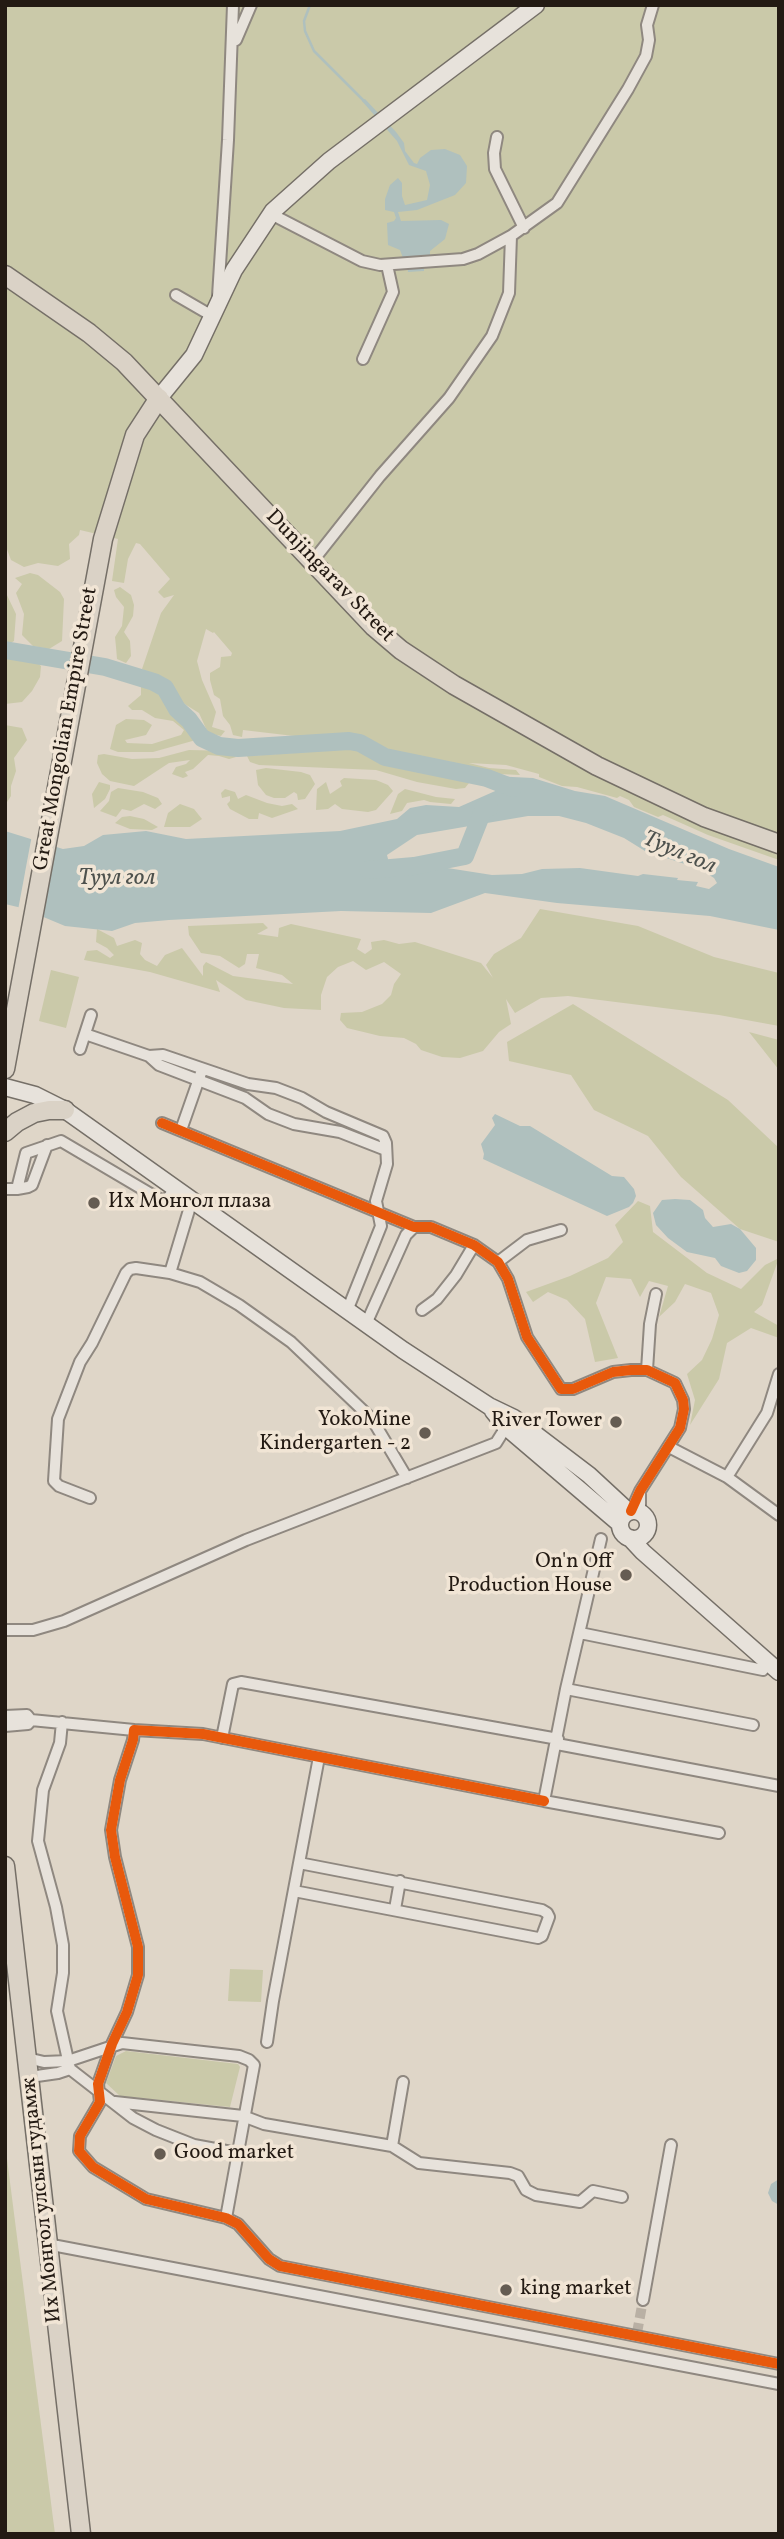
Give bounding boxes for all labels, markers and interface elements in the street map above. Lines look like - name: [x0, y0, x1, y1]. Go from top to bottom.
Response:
- street label: Dunjingarav Street: [259, 505, 399, 649]
- street label: Great Mongolian Empire Street: [30, 585, 104, 873]
- water label: Туул гол: [638, 826, 720, 882]
- water label: Туул гол: [79, 866, 155, 894]
- place label: Их Монгол плаза: [108, 1190, 272, 1216]
- marker: Их Монгол плаза: [86, 1195, 102, 1211]
- place label: YokoMine Kindergarten - 2: [259, 1408, 411, 1458]
- place label: River Tower: [491, 1409, 602, 1435]
- marker: River Tower: [608, 1414, 624, 1430]
- marker: YokoMine Kindergarten - 2: [417, 1425, 433, 1441]
- place label: On'n Off Production House: [447, 1550, 612, 1600]
- marker: On'n Off Production House: [618, 1567, 634, 1583]
- street label: Их Монгол улсын гудамж: [18, 2076, 68, 2324]
- place label: Good market: [174, 2141, 294, 2167]
- marker: Good market: [152, 2146, 168, 2162]
- place label: king market: [520, 2277, 632, 2303]
- marker: king market: [498, 2282, 514, 2298]

